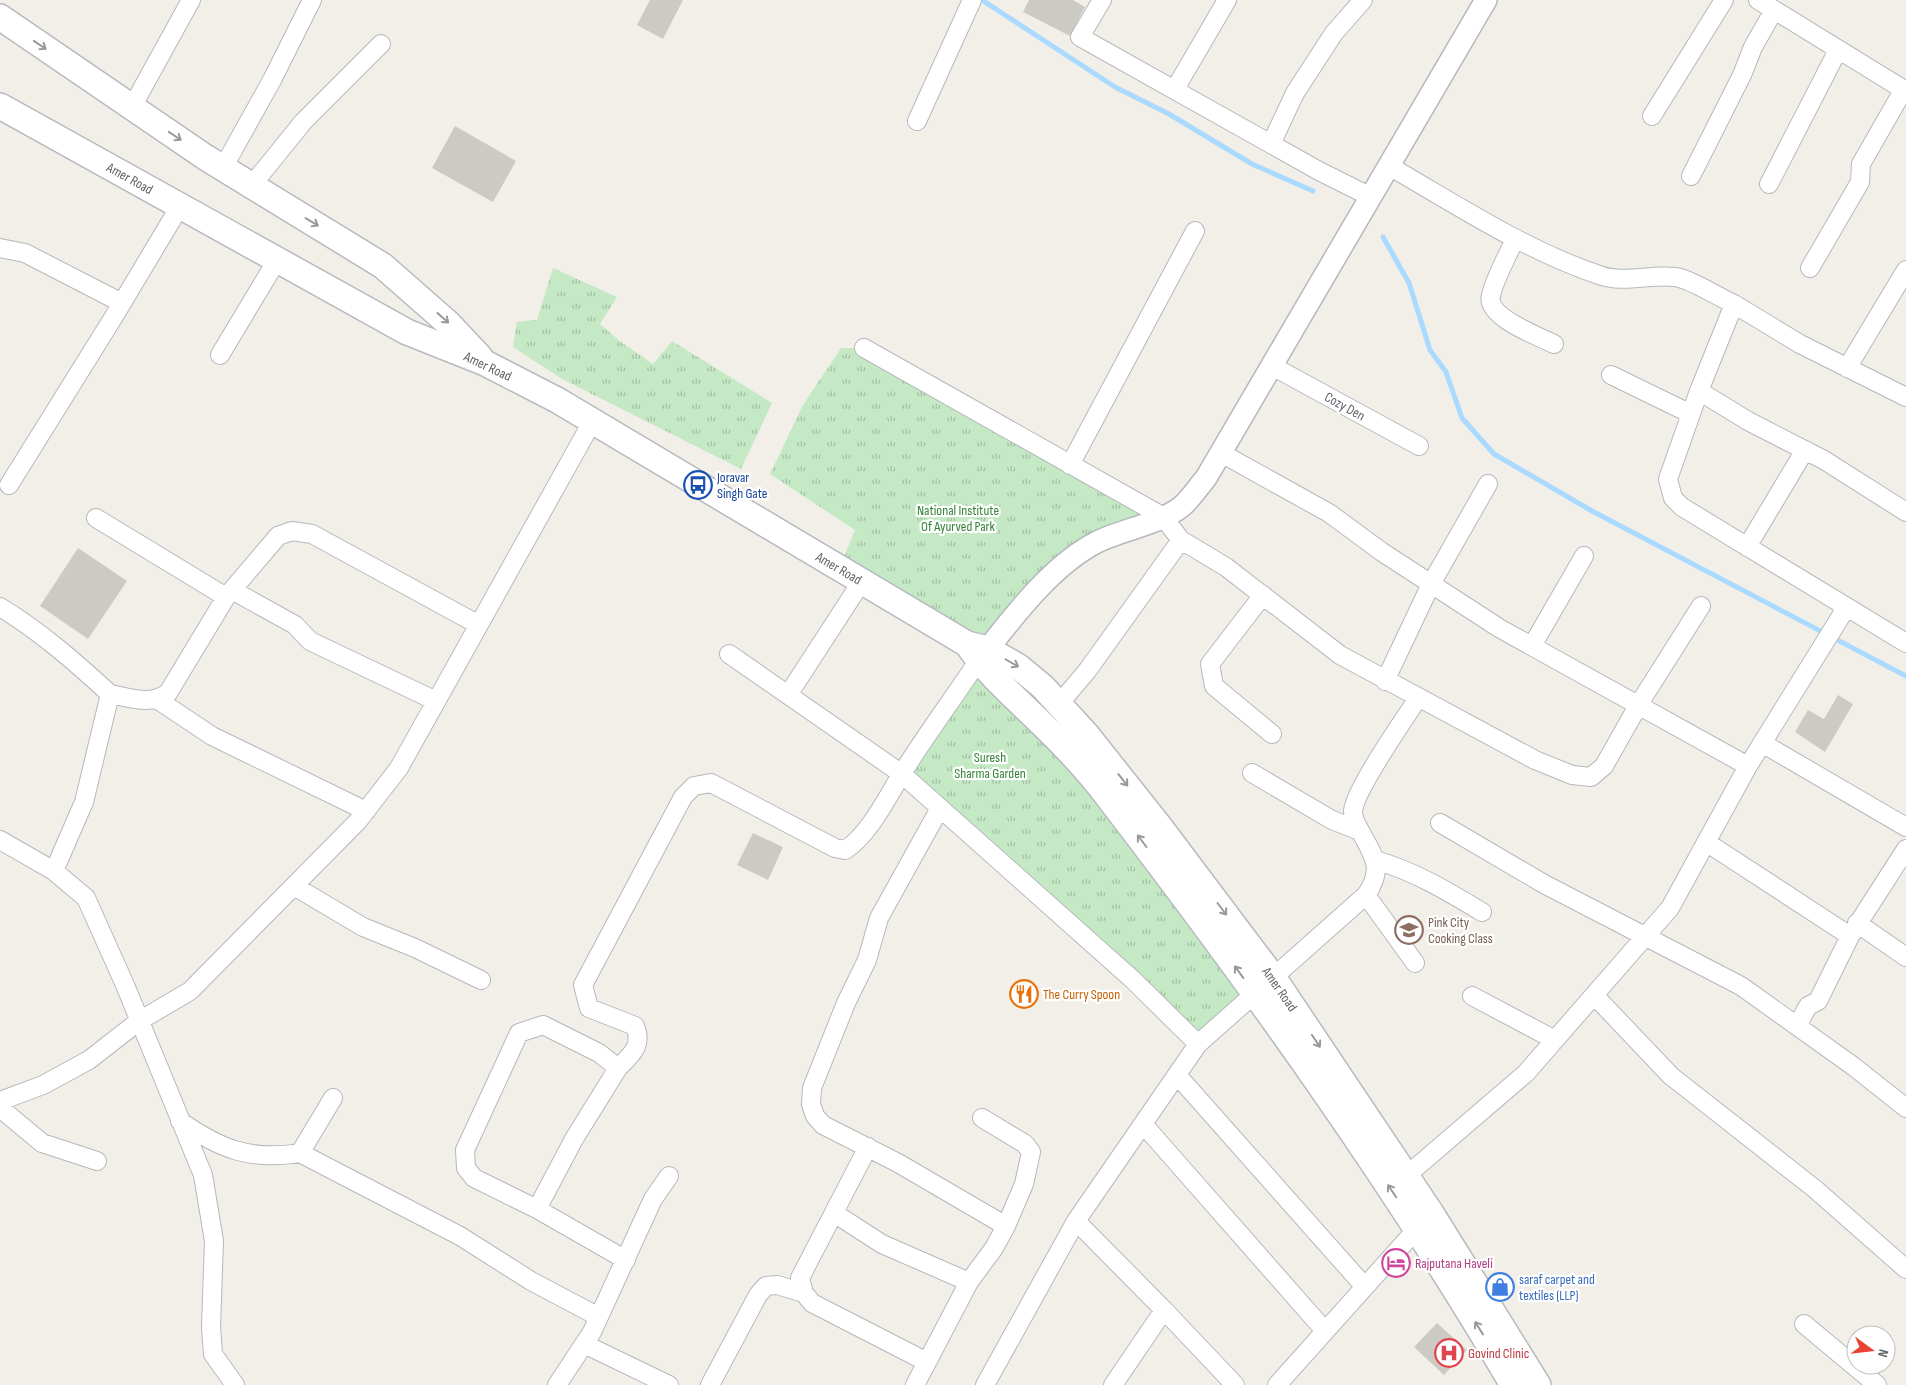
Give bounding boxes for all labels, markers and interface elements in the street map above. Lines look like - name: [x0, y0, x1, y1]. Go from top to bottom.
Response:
- one-way arrow: [33, 40, 47, 50]
- one-way arrow: [167, 131, 181, 141]
- street label: Amer Road: [103, 158, 156, 198]
- one-way arrow: [305, 218, 319, 228]
- one-way arrow: [436, 312, 449, 324]
- street label: Amer Road: [460, 348, 514, 385]
- street label: Cozy Den: [1322, 388, 1368, 424]
- place label: Joravar Singh Gate: [716, 469, 767, 502]
- bus stop icon: Joravar Singh Gate: [683, 470, 713, 500]
- park label: National Institute Of Ayurved Park: [917, 502, 999, 535]
- street label: Amer Road: [812, 548, 865, 588]
- one-way arrow: [1004, 658, 1018, 668]
- park label: Suresh Sharma Garden: [954, 749, 1026, 782]
- one-way arrow: [1117, 773, 1128, 786]
- one-way arrow: [1137, 834, 1147, 848]
- one-way arrow: [1216, 902, 1227, 915]
- place label: Pink City Cooking Class: [1428, 914, 1493, 947]
- school or university icon: Pink City Cooking Class: [1394, 915, 1424, 945]
- street label: Amer Road: [1258, 963, 1301, 1015]
- one-way arrow: [1233, 966, 1244, 979]
- restaurant icon: The Curry Spoon: [1009, 979, 1039, 1009]
- place label: The Curry Spoon: [1043, 986, 1120, 1003]
- one-way arrow: [1311, 1034, 1321, 1048]
- one-way arrow: [1387, 1184, 1398, 1198]
- hotel icon: Rajputana Haveli: [1381, 1248, 1411, 1278]
- place label: Rajputana Haveli: [1415, 1255, 1493, 1272]
- place label: saraf carpet and textiles (LLP): [1519, 1271, 1595, 1304]
- shop icon: saraf carpet and textiles (LLP): [1485, 1272, 1515, 1302]
- one-way arrow: [1474, 1322, 1484, 1336]
- north arrow: [1846, 1325, 1896, 1375]
- hospital icon: Govind Clinic: [1434, 1338, 1464, 1368]
- place label: Govind Clinic: [1468, 1345, 1529, 1362]
- text: N: [1874, 1347, 1892, 1359]

